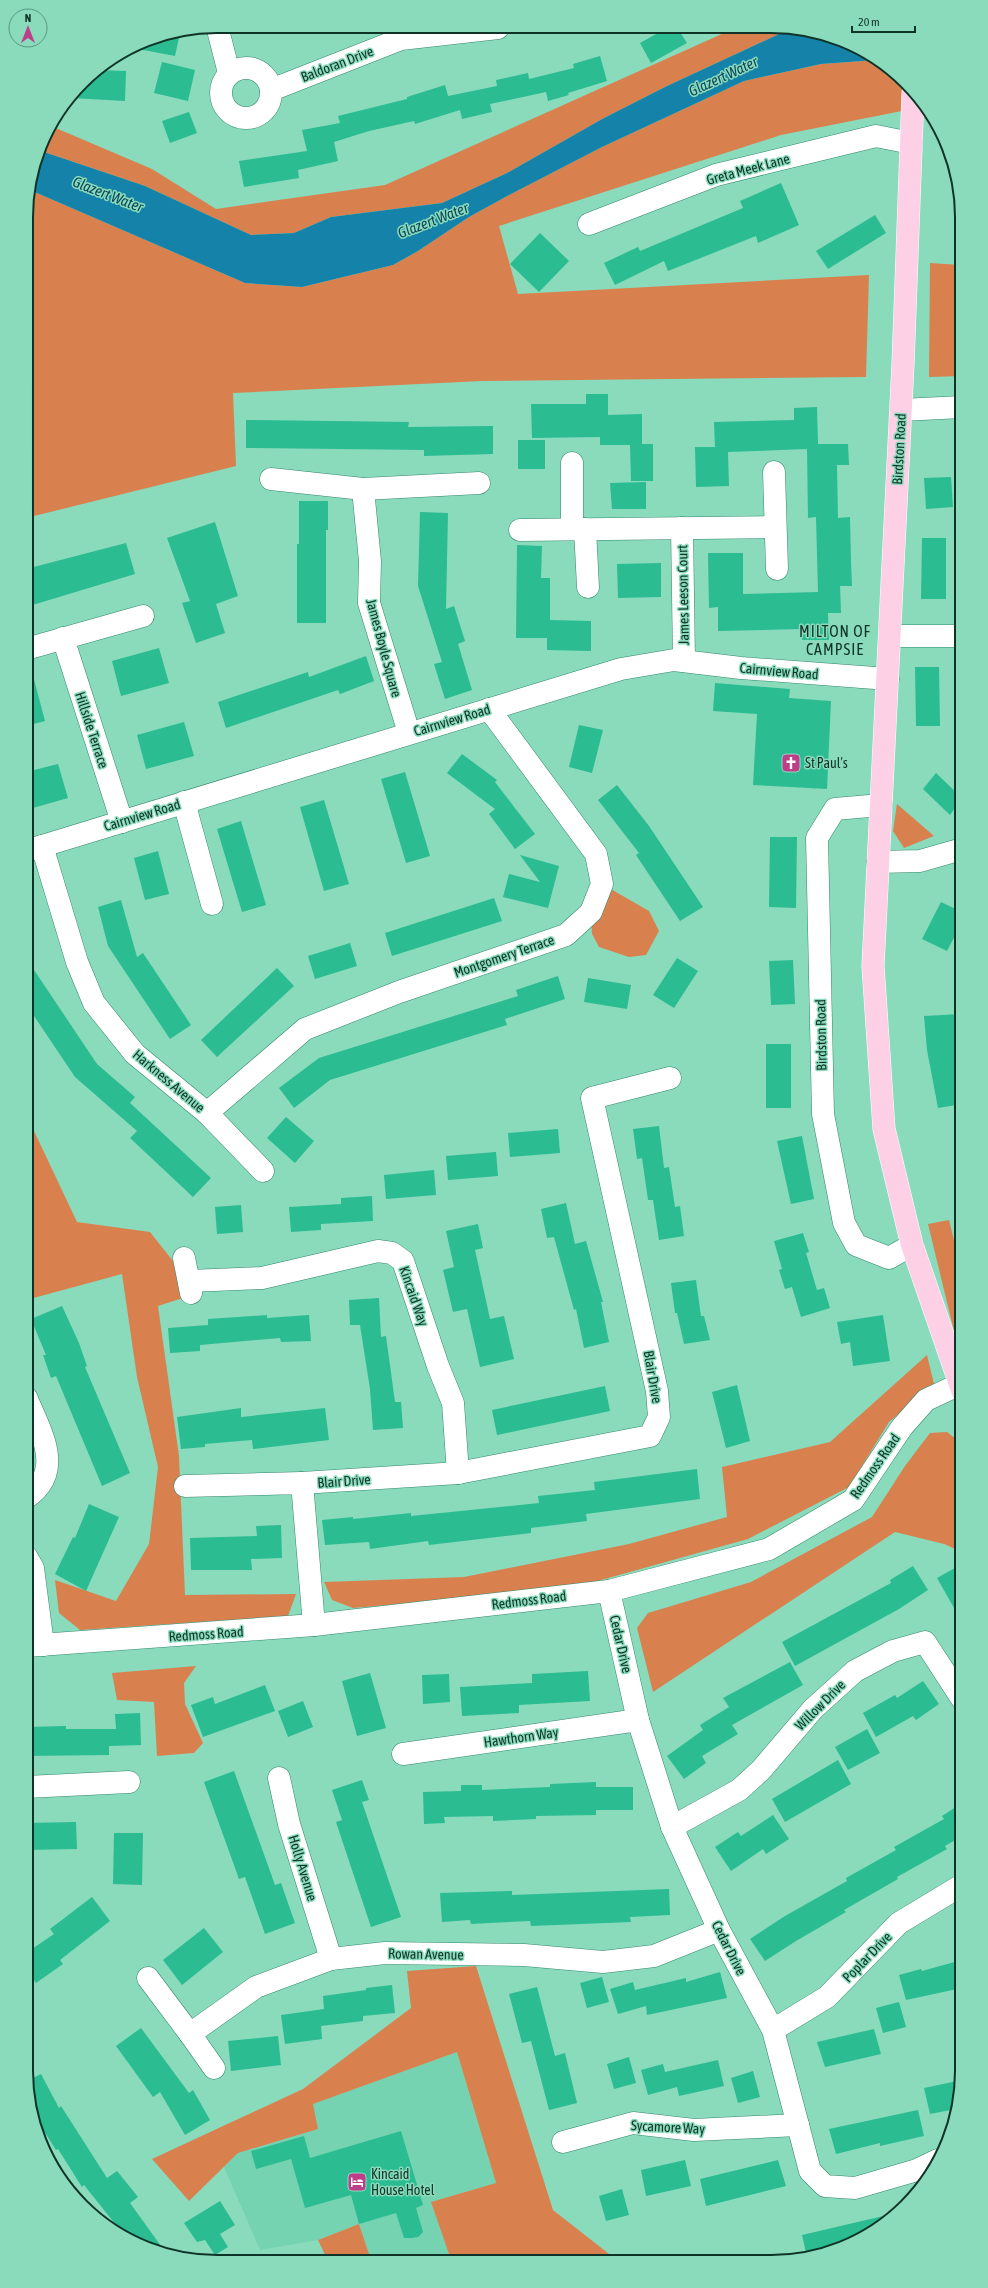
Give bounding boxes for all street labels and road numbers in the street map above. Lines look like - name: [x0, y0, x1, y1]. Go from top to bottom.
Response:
- street label: Baldoran Drive: [299, 43, 375, 85]
- street label: Greta Meek Lane: [705, 150, 791, 188]
- street label: Birdston Road: [889, 413, 909, 485]
- street label: James Leeson Court: [674, 545, 692, 645]
- street label: James Boyle Square: [363, 597, 405, 699]
- street label: Cairnview Road: [739, 660, 819, 682]
- street label: Hillside Terrace: [72, 690, 112, 770]
- street label: Cairnview Road: [412, 701, 492, 739]
- street label: Cairnview Road: [102, 796, 182, 834]
- street label: Montgomery Terrace: [452, 931, 556, 981]
- street label: Birdston Road: [812, 999, 830, 1071]
- street label: Harkness Avenue: [130, 1046, 208, 1116]
- street label: Kincaid Way: [396, 1264, 432, 1328]
- street label: Blair Drive: [640, 1349, 666, 1405]
- street label: Redmoss Road: [847, 1431, 903, 1501]
- street label: Blair Drive: [317, 1471, 371, 1491]
- street label: Redmoss Road: [491, 1587, 567, 1613]
- street label: Cedar Drive: [607, 1613, 635, 1675]
- street label: Redmoss Road: [168, 1623, 244, 1645]
- street label: Willow Drive: [792, 1677, 848, 1733]
- street label: Hawthorn Way: [483, 1724, 560, 1750]
- street label: Holly Avenue: [285, 1833, 321, 1903]
- street label: Cedar Drive: [708, 1918, 750, 1978]
- street label: Poplar Drive: [839, 1929, 895, 1985]
- street label: Rowan Avenue: [388, 1945, 464, 1963]
- street label: Sycamore Way: [631, 2117, 706, 2137]

